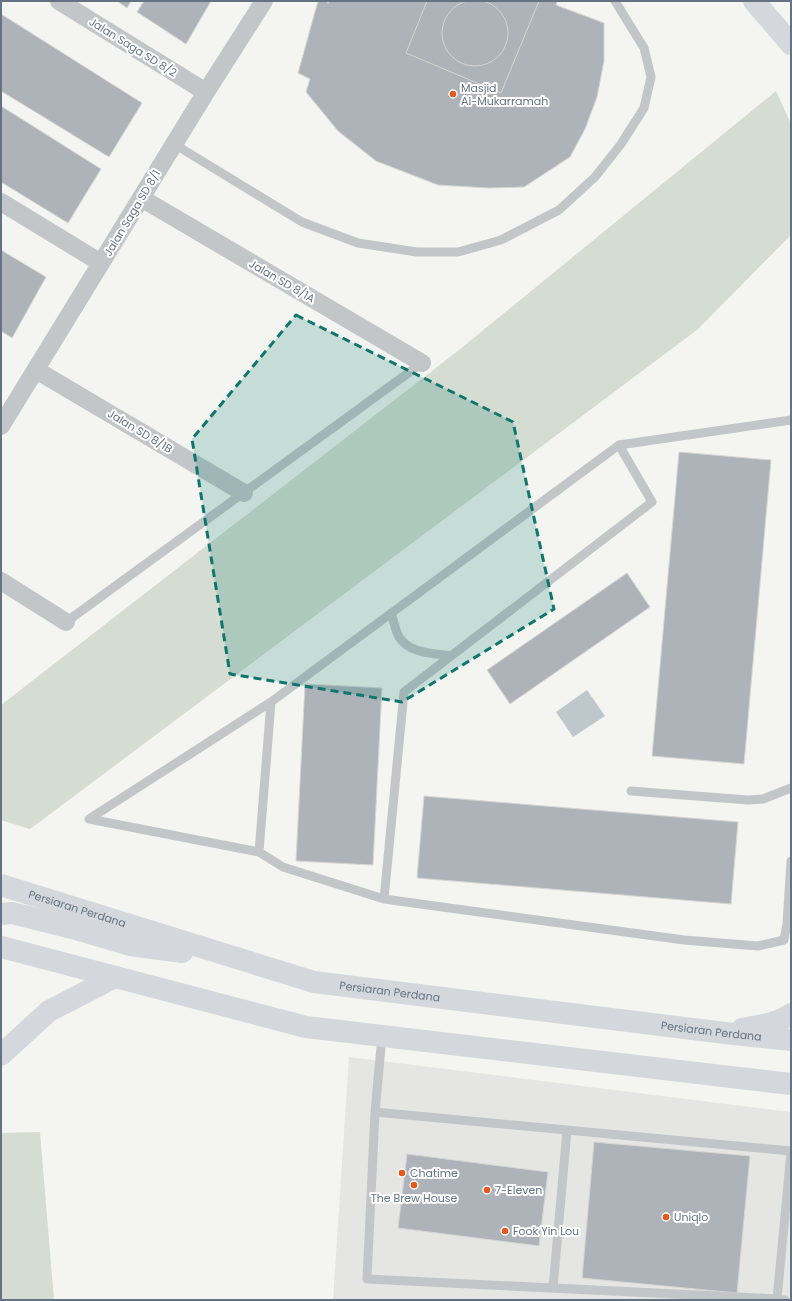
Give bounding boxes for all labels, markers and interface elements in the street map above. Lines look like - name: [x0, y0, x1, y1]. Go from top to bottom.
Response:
- street label: Jalan Saga SD 8/2: [86, 14, 180, 80]
- place label: Masjid Al-Mukarramah: [461, 80, 548, 109]
- marker: Masjid Al-Mukarramah: [448, 89, 458, 99]
- street label: Jalan Saga SD 8/1: [100, 167, 164, 259]
- street label: Jalan SD 8/1A: [246, 256, 318, 307]
- street label: Jalan SD 8/1B: [105, 405, 176, 457]
- street label: Persiaran Perdana: [27, 886, 128, 931]
- street label: Persiaran Perdana: [338, 977, 441, 1006]
- street label: Persiaran Perdana: [660, 1017, 763, 1045]
- place label: Chatime: [410, 1165, 458, 1181]
- marker: Chatime: [397, 1168, 407, 1178]
- marker: The Brew House: [409, 1180, 419, 1190]
- place label: 7-Eleven: [495, 1182, 542, 1198]
- marker: 7-Eleven: [482, 1185, 492, 1195]
- place label: The Brew House: [371, 1190, 457, 1206]
- place label: Uniqlo: [674, 1209, 708, 1225]
- marker: Uniqlo: [661, 1212, 671, 1222]
- place label: Fook Yin Lou: [513, 1223, 579, 1239]
- marker: Fook Yin Lou: [500, 1226, 510, 1236]

